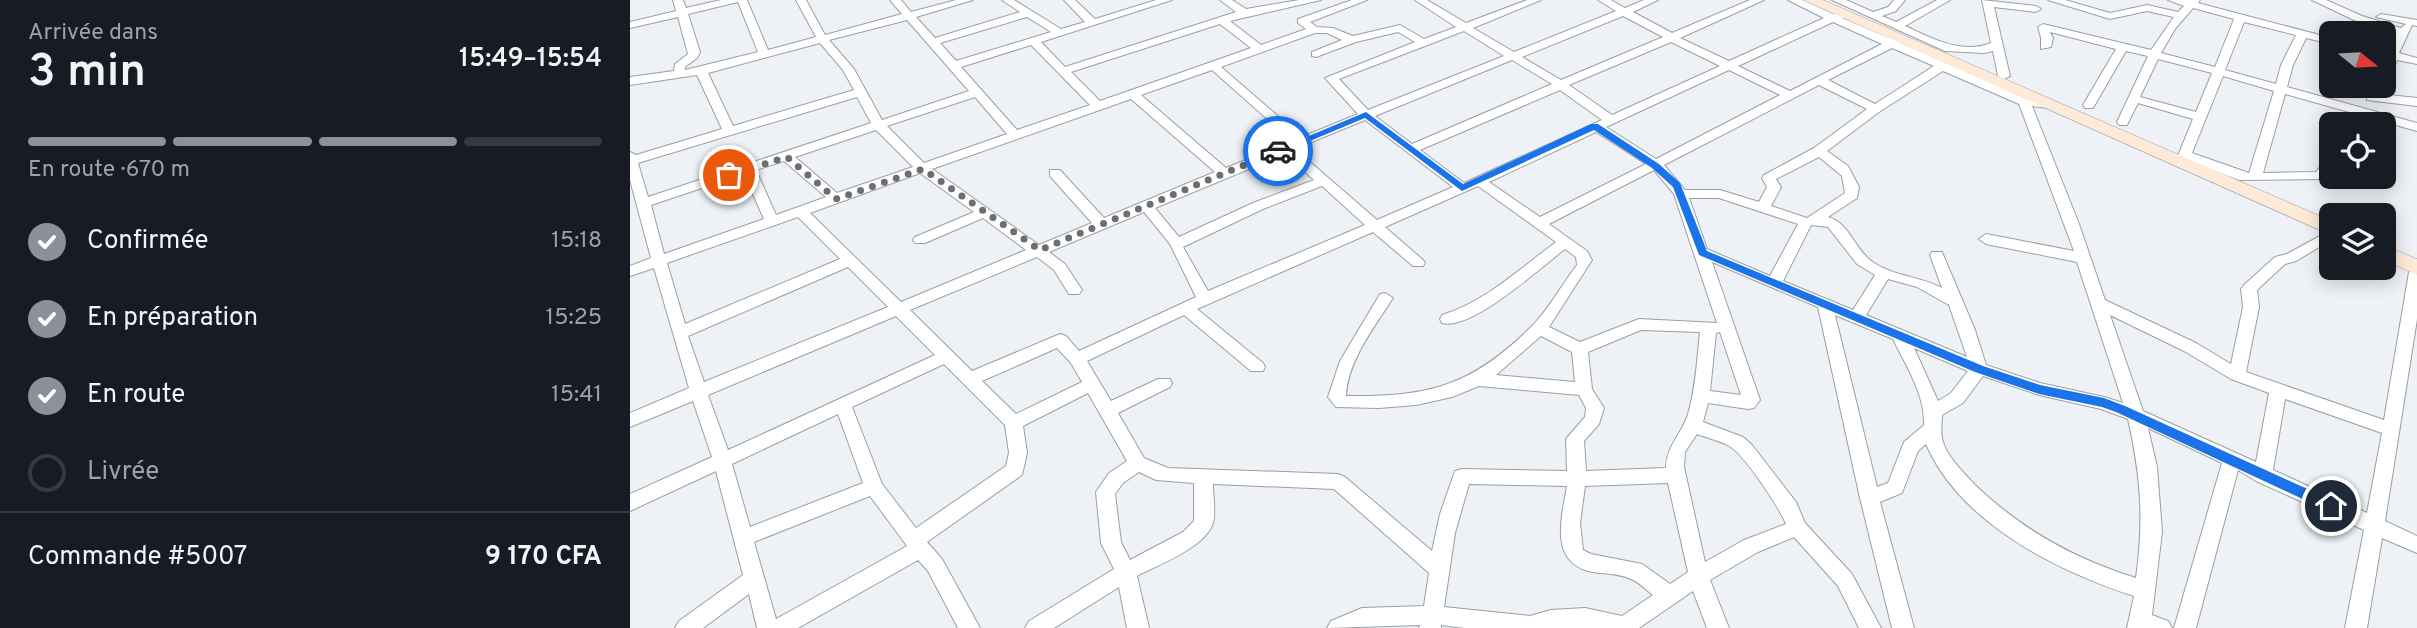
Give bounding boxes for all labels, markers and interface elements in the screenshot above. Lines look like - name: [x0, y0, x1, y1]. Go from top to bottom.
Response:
- text: Arrivée dans: [28, 19, 158, 48]
- north arrow: [2319, 21, 2396, 98]
- map controls: [2319, 21, 2396, 280]
- text: 15:49–15:54: [459, 43, 602, 76]
- text: 3 min: [28, 44, 146, 103]
- button: locate: [2319, 112, 2396, 189]
- courier: [1243, 116, 1313, 186]
- icon: car: [1259, 132, 1297, 170]
- pin: [699, 145, 759, 205]
- text: En route · 670 m: [28, 156, 190, 185]
- icon: bag: [710, 156, 748, 194]
- button: layers: [2319, 203, 2396, 280]
- icon: check: [28, 223, 66, 261]
- text: Confirmée: [87, 225, 209, 258]
- text: 15:18: [551, 227, 602, 256]
- icon: check: [28, 300, 66, 338]
- text: En préparation: [87, 302, 258, 335]
- text: 15:25: [546, 304, 602, 333]
- icon: check: [28, 377, 66, 415]
- text: En route: [87, 379, 185, 412]
- text: 15:41: [551, 381, 602, 410]
- text: Livrée: [87, 456, 159, 489]
- pin: [2301, 476, 2361, 536]
- icon: home: [2312, 487, 2350, 525]
- text: Commande #5007: [28, 541, 247, 574]
- text: 9 170 CFA: [485, 541, 602, 574]

